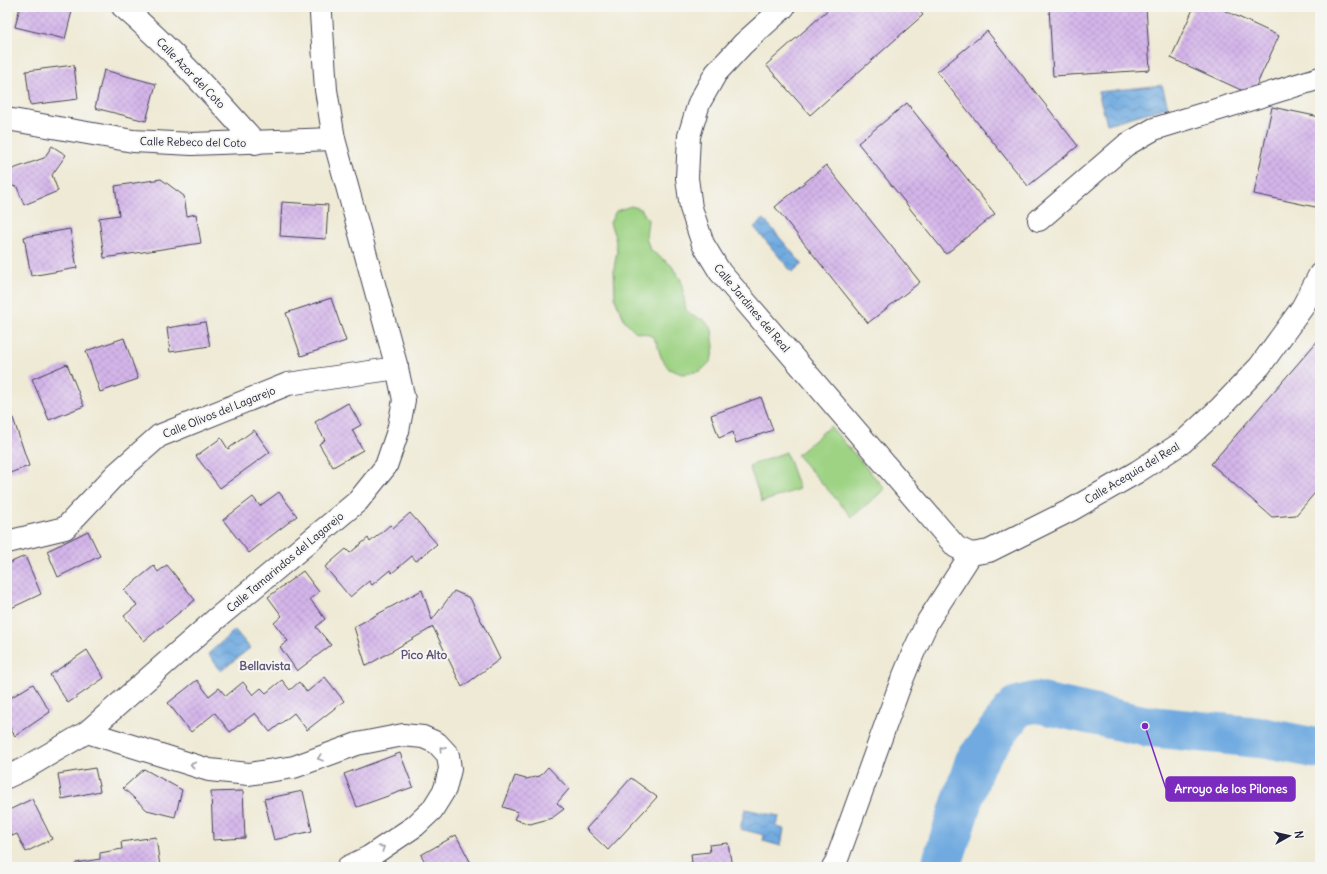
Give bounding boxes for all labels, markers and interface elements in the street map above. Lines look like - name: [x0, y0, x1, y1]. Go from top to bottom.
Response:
- street label: Calle Azor del Coto: [154, 35, 228, 111]
- street label: Calle Rebeco del Coto: [140, 134, 246, 150]
- street label: Calle Jardines del Real: [711, 261, 793, 355]
- street label: Calle Olivos del Lagarejo: [161, 383, 277, 441]
- street label: Calle Acequia del Real: [1082, 439, 1182, 507]
- street label: Calle Tamarindos del Lagarejo: [224, 509, 346, 615]
- district label: Pico Alto: [401, 647, 448, 662]
- district label: Bellavista: [239, 658, 291, 673]
- one-way arrow: [440, 747, 447, 754]
- one-way arrow: [316, 753, 323, 761]
- one-way arrow: [189, 761, 196, 770]
- callout: Arroyo de los Pilones: [1166, 777, 1295, 801]
- text: Arroyo de los Pilones: [1175, 781, 1288, 797]
- north arrow: [1269, 816, 1309, 856]
- text: N: [1291, 830, 1306, 839]
- one-way arrow: [378, 846, 385, 853]

